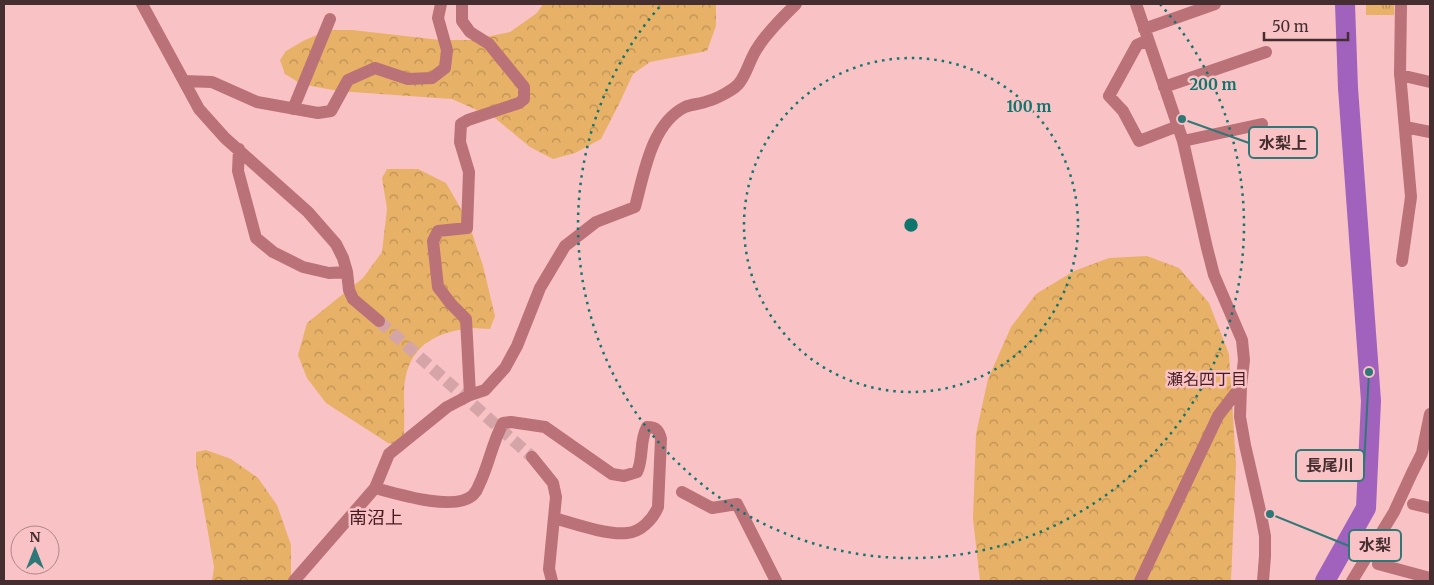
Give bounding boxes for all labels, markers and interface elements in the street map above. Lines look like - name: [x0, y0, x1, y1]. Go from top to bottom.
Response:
- scale bar: [1264, 10, 1348, 42]
- text: 50 m: [1272, 17, 1309, 36]
- text: 200 m: [1189, 75, 1237, 94]
- text: 100 m: [1007, 97, 1051, 116]
- callout: 水梨上: [1249, 127, 1317, 158]
- text: 水梨上: [1259, 133, 1307, 153]
- centre of rings: [902, 216, 920, 234]
- district label: 瀬名四丁目: [1167, 369, 1247, 389]
- callout: 長尾川: [1296, 450, 1364, 481]
- text: 長尾川: [1306, 455, 1354, 475]
- district label: 南沼上: [349, 506, 403, 529]
- north arrow: [10, 525, 60, 575]
- text: N: [29, 528, 41, 546]
- callout: 水梨: [1349, 530, 1401, 561]
- text: 水梨: [1359, 535, 1391, 555]

